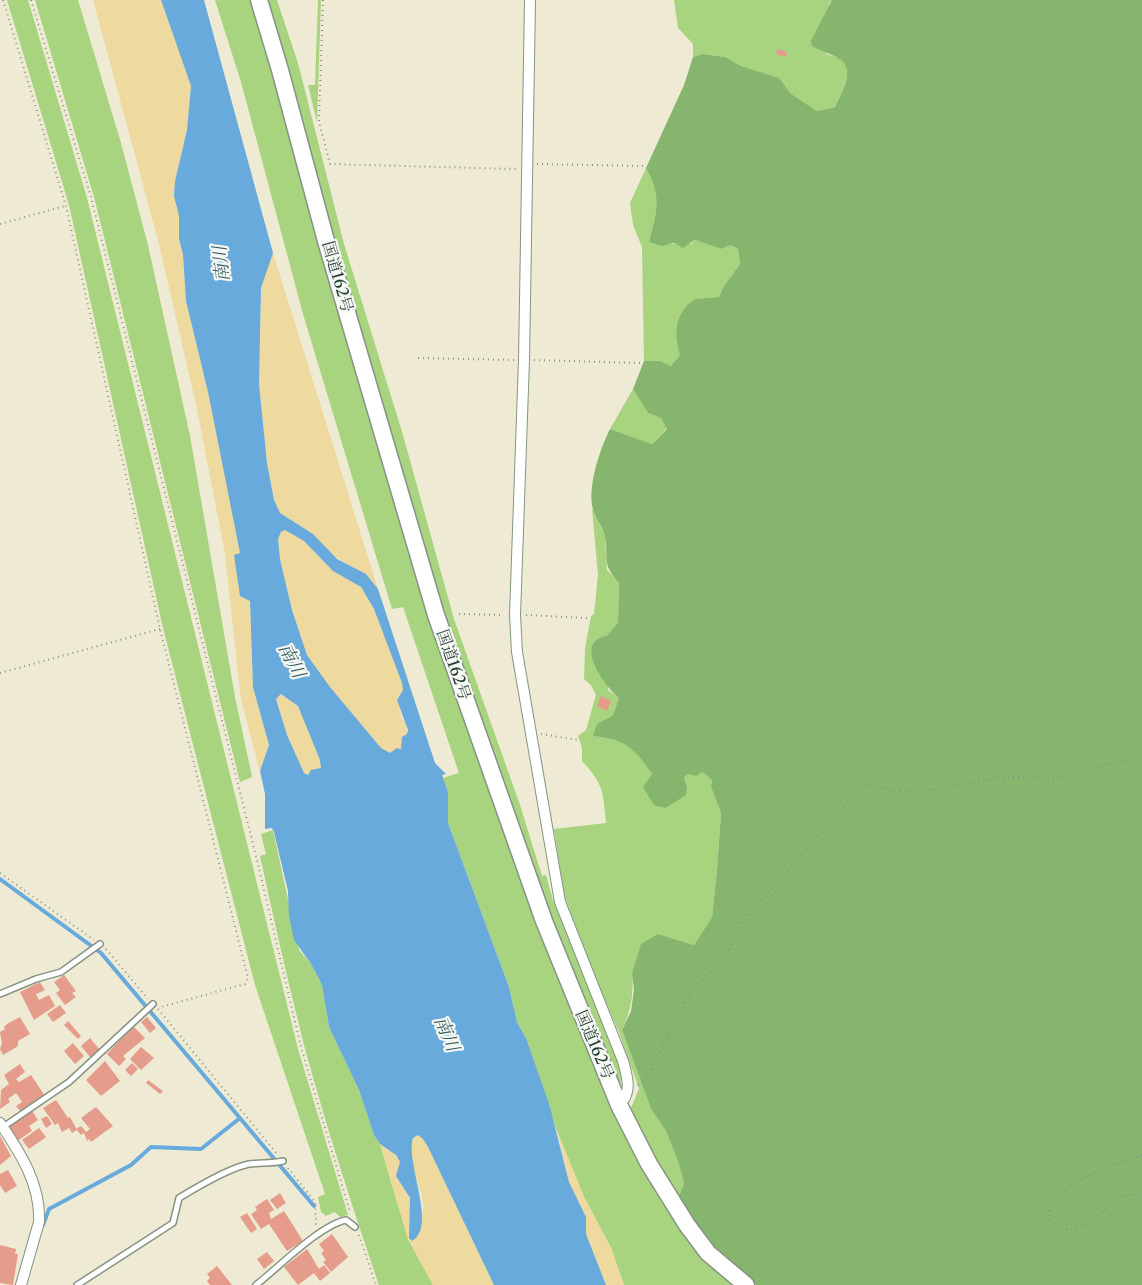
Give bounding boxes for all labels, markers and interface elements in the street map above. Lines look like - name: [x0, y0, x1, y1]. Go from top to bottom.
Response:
- street label: 国道162号: [318, 239, 356, 315]
- water label: 南川: [209, 245, 235, 283]
- street label: 国道162号: [432, 627, 474, 703]
- water label: 南川: [273, 640, 309, 682]
- street label: 国道162号: [571, 1008, 617, 1082]
- water label: 南川: [429, 1013, 463, 1055]

